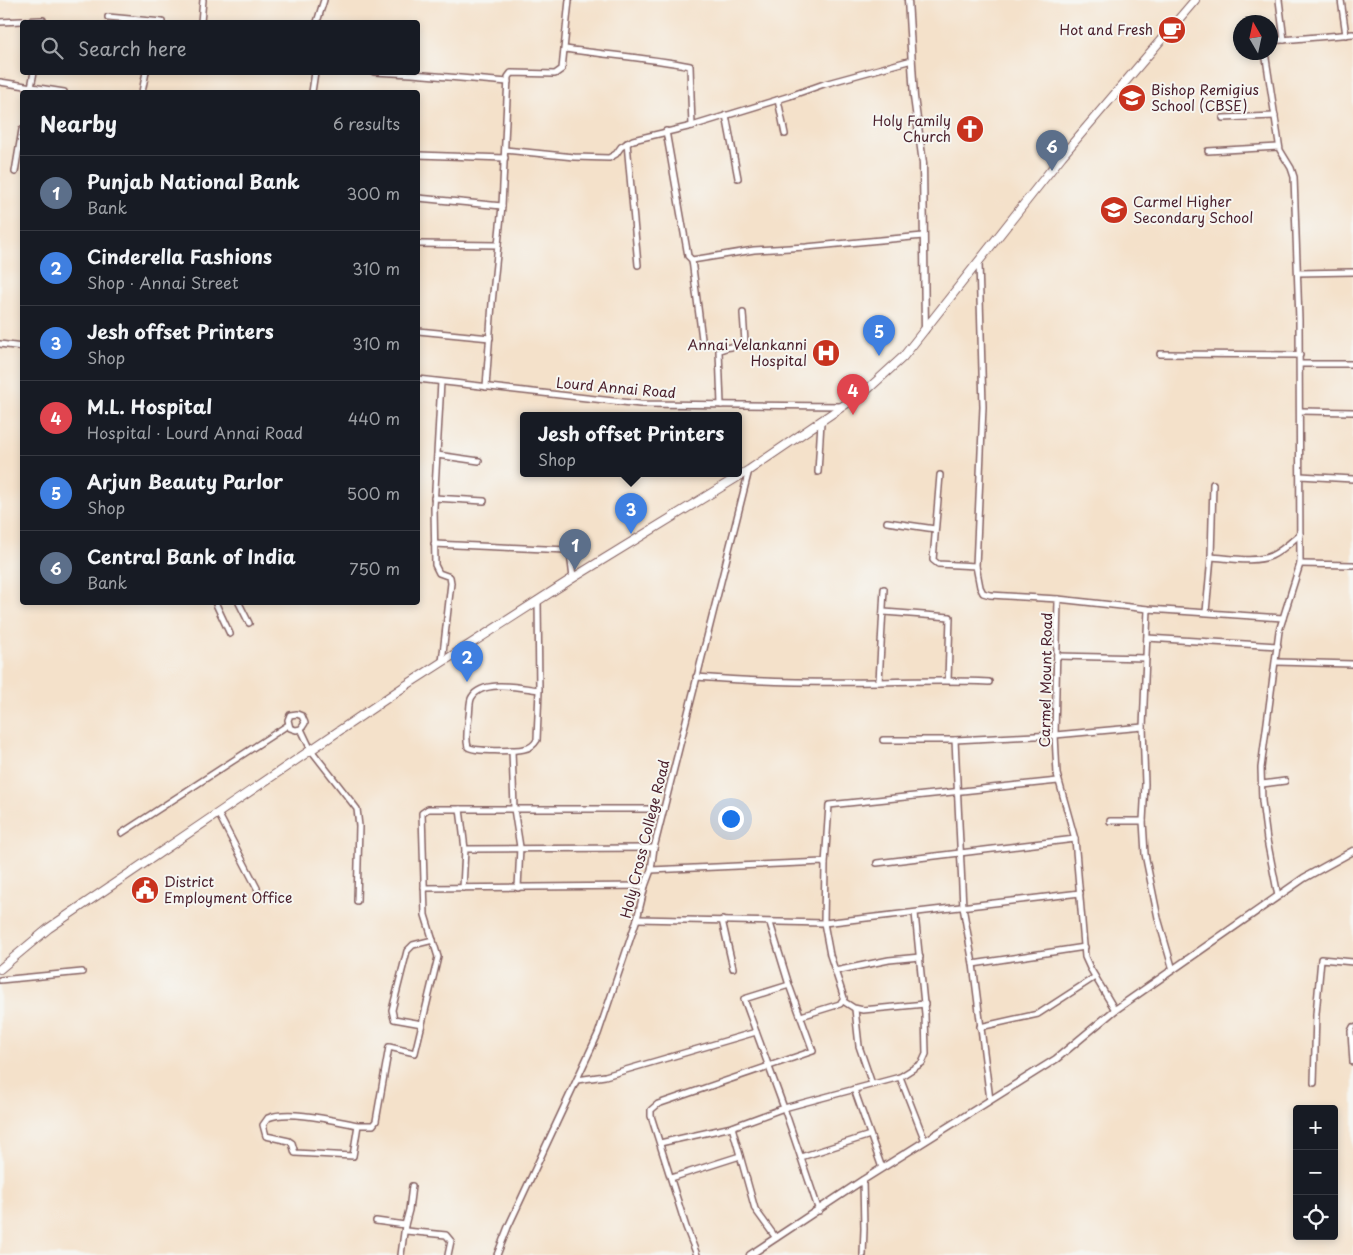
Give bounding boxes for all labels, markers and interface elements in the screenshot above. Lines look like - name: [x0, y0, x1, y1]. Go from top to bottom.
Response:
- cafe icon: Hot and Fresh: [1157, 15, 1187, 45]
- north arrow: [1233, 15, 1278, 60]
- place label: Hot and Fresh: [1059, 19, 1153, 40]
- search box: [20, 20, 420, 75]
- icon: search: [38, 34, 66, 62]
- text: Search here: [78, 34, 187, 62]
- place label: Bishop Remigius School (CBSE): [1151, 79, 1259, 116]
- school or university icon: Bishop Remigius School (CBSE): [1117, 83, 1147, 113]
- text: Nearby: [40, 107, 117, 139]
- place label: Holy Family Church: [872, 110, 951, 147]
- text: 6 results: [333, 111, 400, 135]
- church icon: Holy Family Church: [955, 114, 985, 144]
- pin: 6: [1036, 130, 1068, 171]
- text: Punjab National Bank: [87, 167, 300, 195]
- text: 1: [52, 181, 60, 205]
- text: 300 m: [346, 181, 400, 205]
- place label: Carmel Higher Secondary School: [1133, 191, 1253, 228]
- text: Bank: [87, 195, 127, 219]
- school or university icon: Carmel Higher Secondary School: [1099, 195, 1129, 225]
- text: Cinderella Fashions: [87, 242, 272, 270]
- text: 2: [50, 256, 62, 280]
- text: 310 m: [352, 256, 400, 280]
- text: Shop · Annai Street: [87, 270, 239, 294]
- pin: 5: [863, 315, 895, 356]
- text: Jesh offset Printers: [87, 317, 274, 345]
- text: 3: [51, 331, 61, 355]
- text: 310 m: [352, 331, 400, 355]
- place label: Annai Velankanni Hospital: [688, 334, 807, 371]
- hospital icon: Annai Velankanni Hospital: [811, 338, 841, 368]
- text: Shop: [87, 345, 125, 369]
- street label: Lourd Annai Road: [555, 372, 677, 403]
- pin: 4: [837, 374, 869, 415]
- text: M.L. Hospital: [87, 392, 212, 420]
- text: 4: [51, 406, 61, 430]
- text: 440 m: [348, 406, 400, 430]
- popup: [520, 412, 742, 477]
- text: Jesh offset Printers: [538, 419, 724, 447]
- text: Hospital · Lourd Annai Road: [87, 420, 303, 444]
- text: Shop: [538, 447, 576, 471]
- text: Arjun Beauty Parlor: [87, 467, 283, 495]
- text: 5: [51, 481, 61, 505]
- text: 500 m: [347, 481, 400, 505]
- pin: 3: [615, 493, 647, 534]
- text: Shop: [87, 495, 125, 519]
- pin: 1: [559, 529, 591, 570]
- text: Central Bank of India: [87, 542, 296, 570]
- text: 6: [50, 556, 62, 580]
- text: 750 m: [349, 556, 400, 580]
- text: Bank: [87, 570, 127, 594]
- street label: Carmel Mount Road: [1034, 612, 1057, 748]
- pin: 2: [451, 641, 483, 682]
- street label: Holy Cross College Road: [615, 757, 674, 920]
- your location: [718, 806, 744, 832]
- place label: District Employment Office: [164, 871, 292, 908]
- public building icon: District Employment Office: [130, 875, 160, 905]
- map controls: [1293, 1105, 1338, 1240]
- button: +: [1293, 1105, 1338, 1150]
- button: −: [1293, 1150, 1338, 1195]
- button: locate: [1293, 1195, 1338, 1240]

